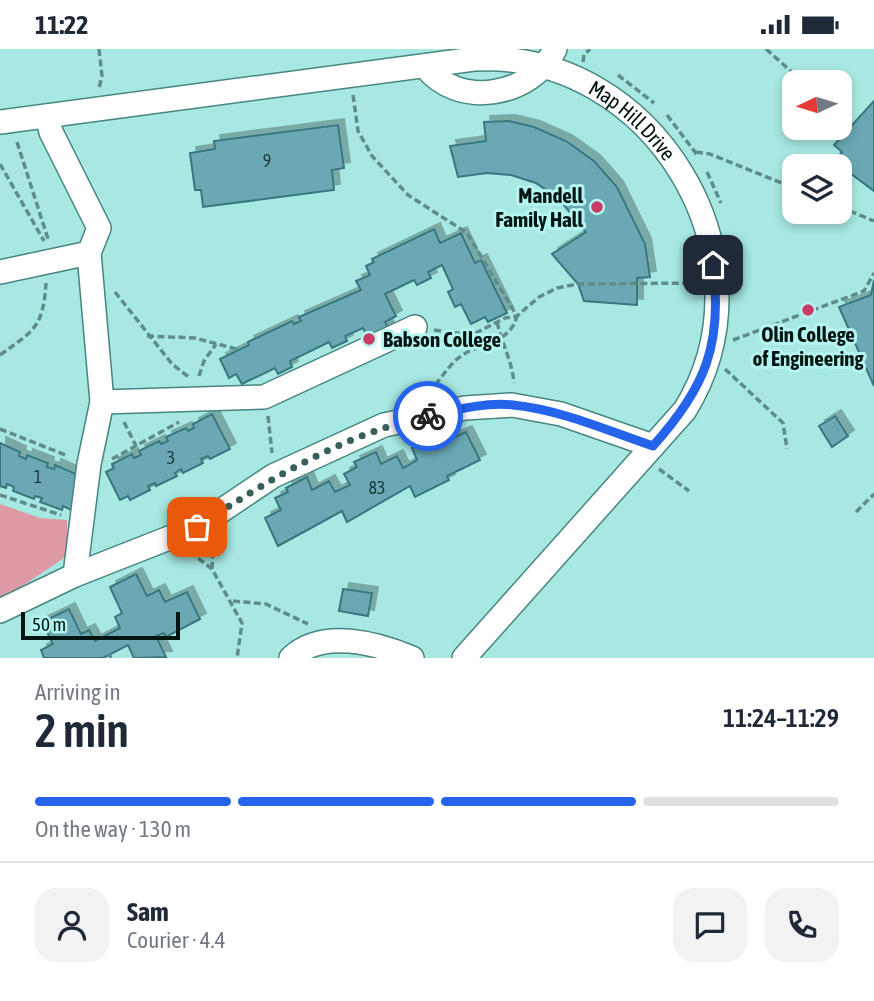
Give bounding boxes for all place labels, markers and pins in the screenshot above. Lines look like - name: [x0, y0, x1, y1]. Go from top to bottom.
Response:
- place label: Mandell Family Hall: [495, 183, 583, 231]
- marker: Mandell Family Hall: [589, 199, 605, 215]
- pin: [683, 235, 743, 295]
- marker: Olin College of Engineering: [800, 302, 816, 318]
- place label: Olin College of Engineering: [753, 322, 864, 370]
- place label: Babson College: [383, 327, 501, 351]
- marker: Babson College: [361, 331, 377, 347]
- pin: [167, 497, 227, 557]

